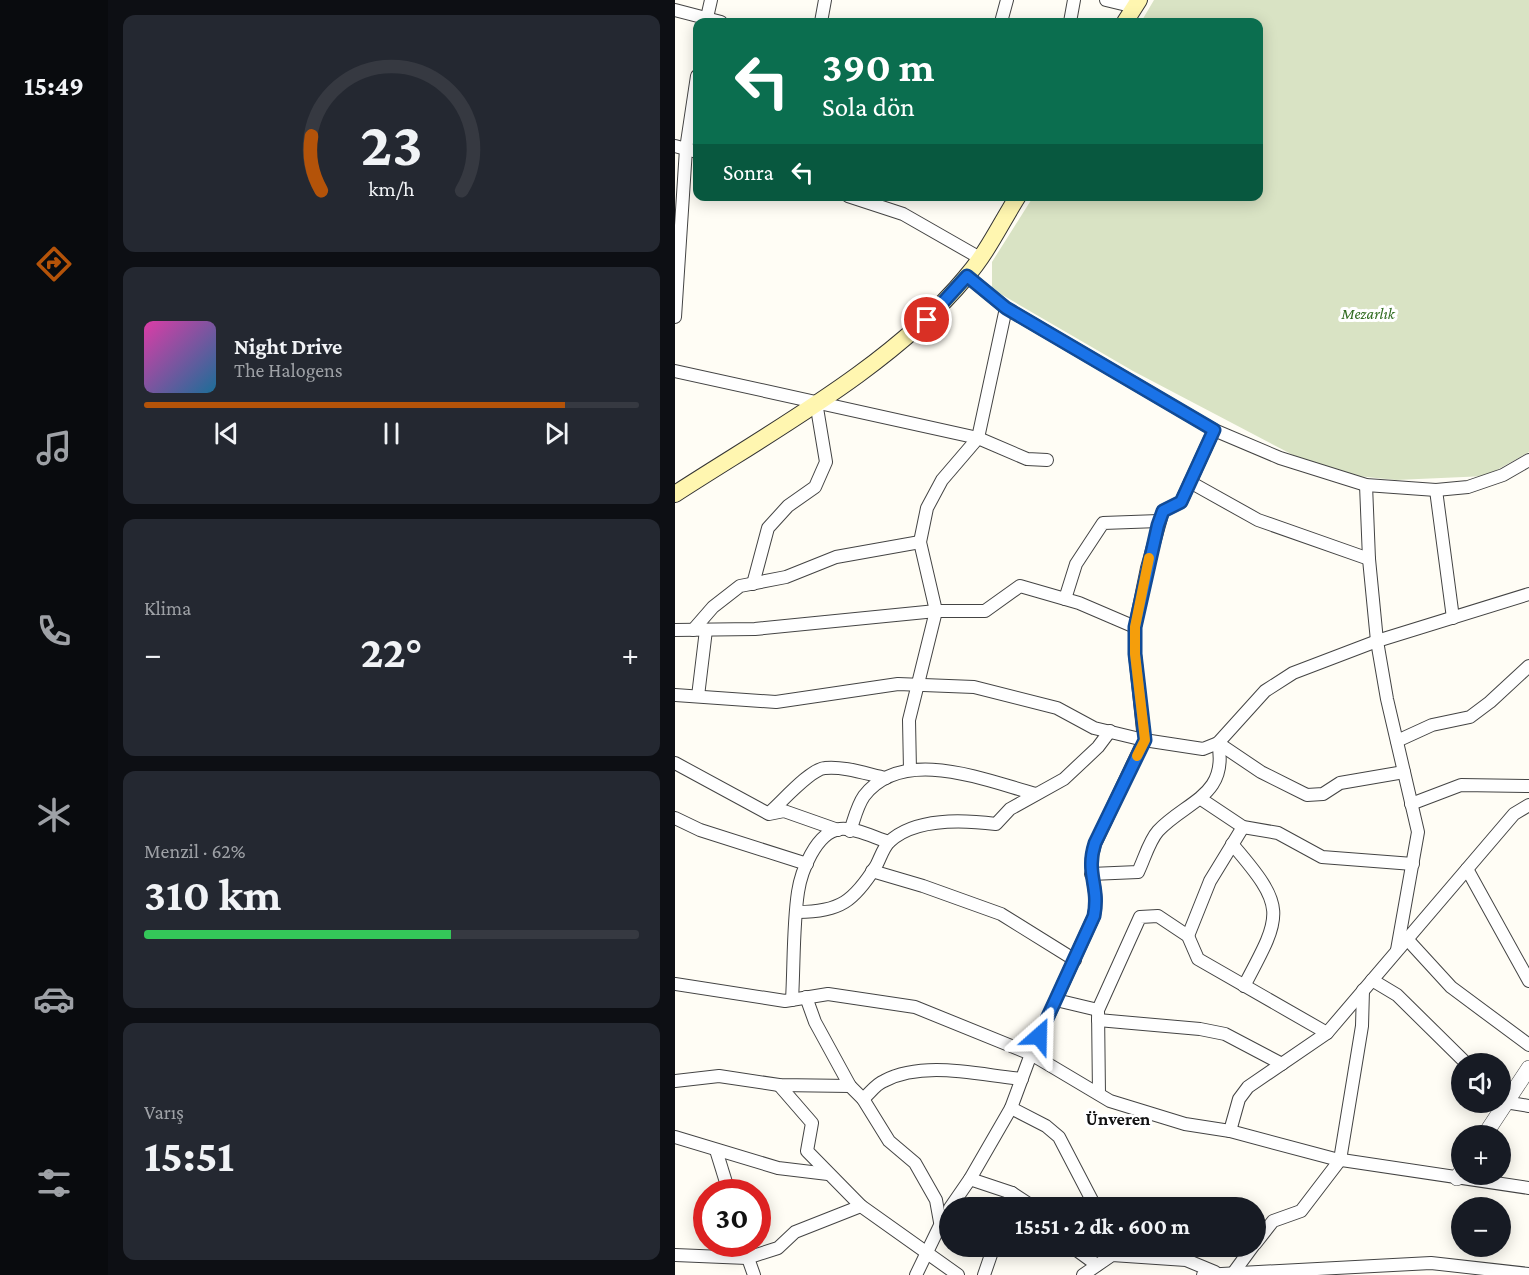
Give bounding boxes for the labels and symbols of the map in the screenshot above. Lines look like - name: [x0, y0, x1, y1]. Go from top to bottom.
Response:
- pin: [901, 294, 952, 345]
- park label: Mezarlık: [1340, 305, 1396, 322]
- position arrow: [1007, 1004, 1071, 1068]
- district label: Ünveren: [1086, 1109, 1151, 1129]
- speed limit sign: 30: [693, 1179, 771, 1257]

